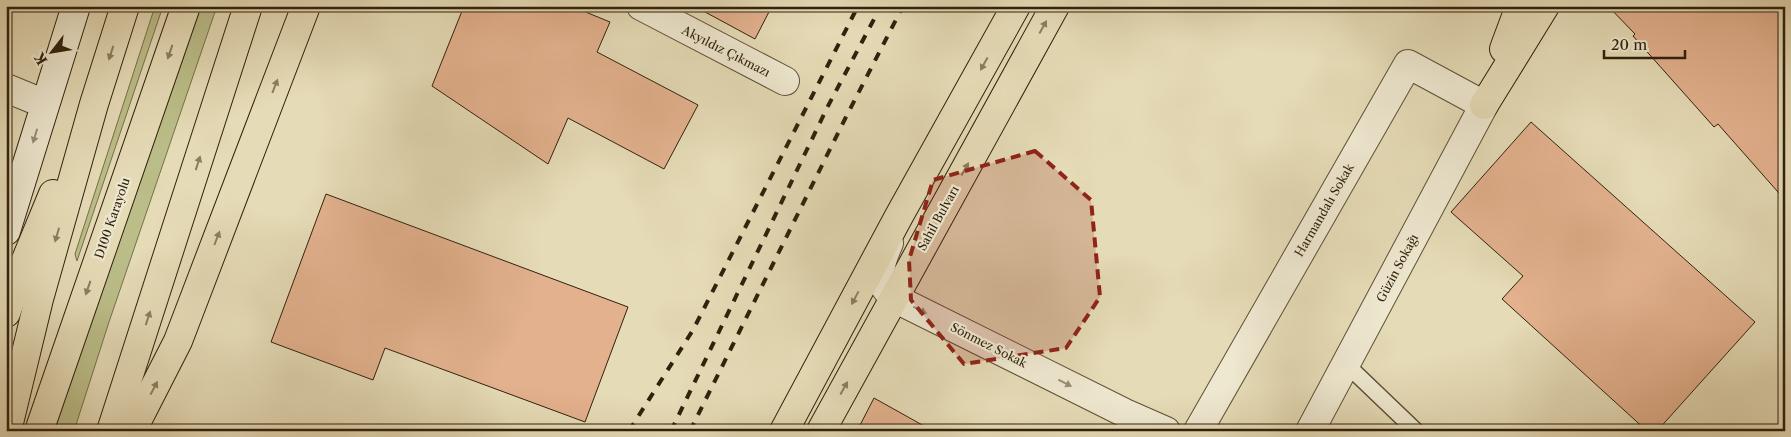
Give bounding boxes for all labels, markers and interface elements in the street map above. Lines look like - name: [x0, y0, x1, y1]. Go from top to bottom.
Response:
- one-way arrow: [1039, 20, 1048, 33]
- street label: Akyıldız Çıkmazı: [678, 22, 773, 80]
- north arrow: [28, 28, 78, 78]
- scale bar: [1604, 28, 1685, 60]
- text: 20 m: [1611, 35, 1647, 54]
- one-way arrow: [106, 45, 114, 60]
- one-way arrow: [166, 45, 173, 60]
- text: K: [30, 49, 51, 68]
- one-way arrow: [980, 57, 988, 71]
- one-way arrow: [271, 78, 279, 93]
- one-way arrow: [31, 129, 39, 144]
- one-way arrow: [194, 155, 202, 170]
- street label: Harmandalı Sokak: [1291, 160, 1357, 259]
- one-way arrow: [961, 162, 969, 176]
- street label: D100 Karayolu: [91, 175, 133, 260]
- street label: Sahil Bulvarı: [914, 183, 962, 253]
- one-way arrow: [53, 228, 61, 243]
- one-way arrow: [214, 231, 222, 245]
- street label: Güzin Sokağı: [1373, 231, 1421, 305]
- one-way arrow: [84, 281, 91, 296]
- one-way arrow: [851, 291, 859, 306]
- one-way arrow: [912, 306, 927, 314]
- one-way arrow: [144, 310, 152, 325]
- street label: Sönmez Sokak: [948, 319, 1031, 371]
- one-way arrow: [1058, 379, 1072, 387]
- one-way arrow: [150, 380, 158, 395]
- one-way arrow: [840, 381, 849, 395]

